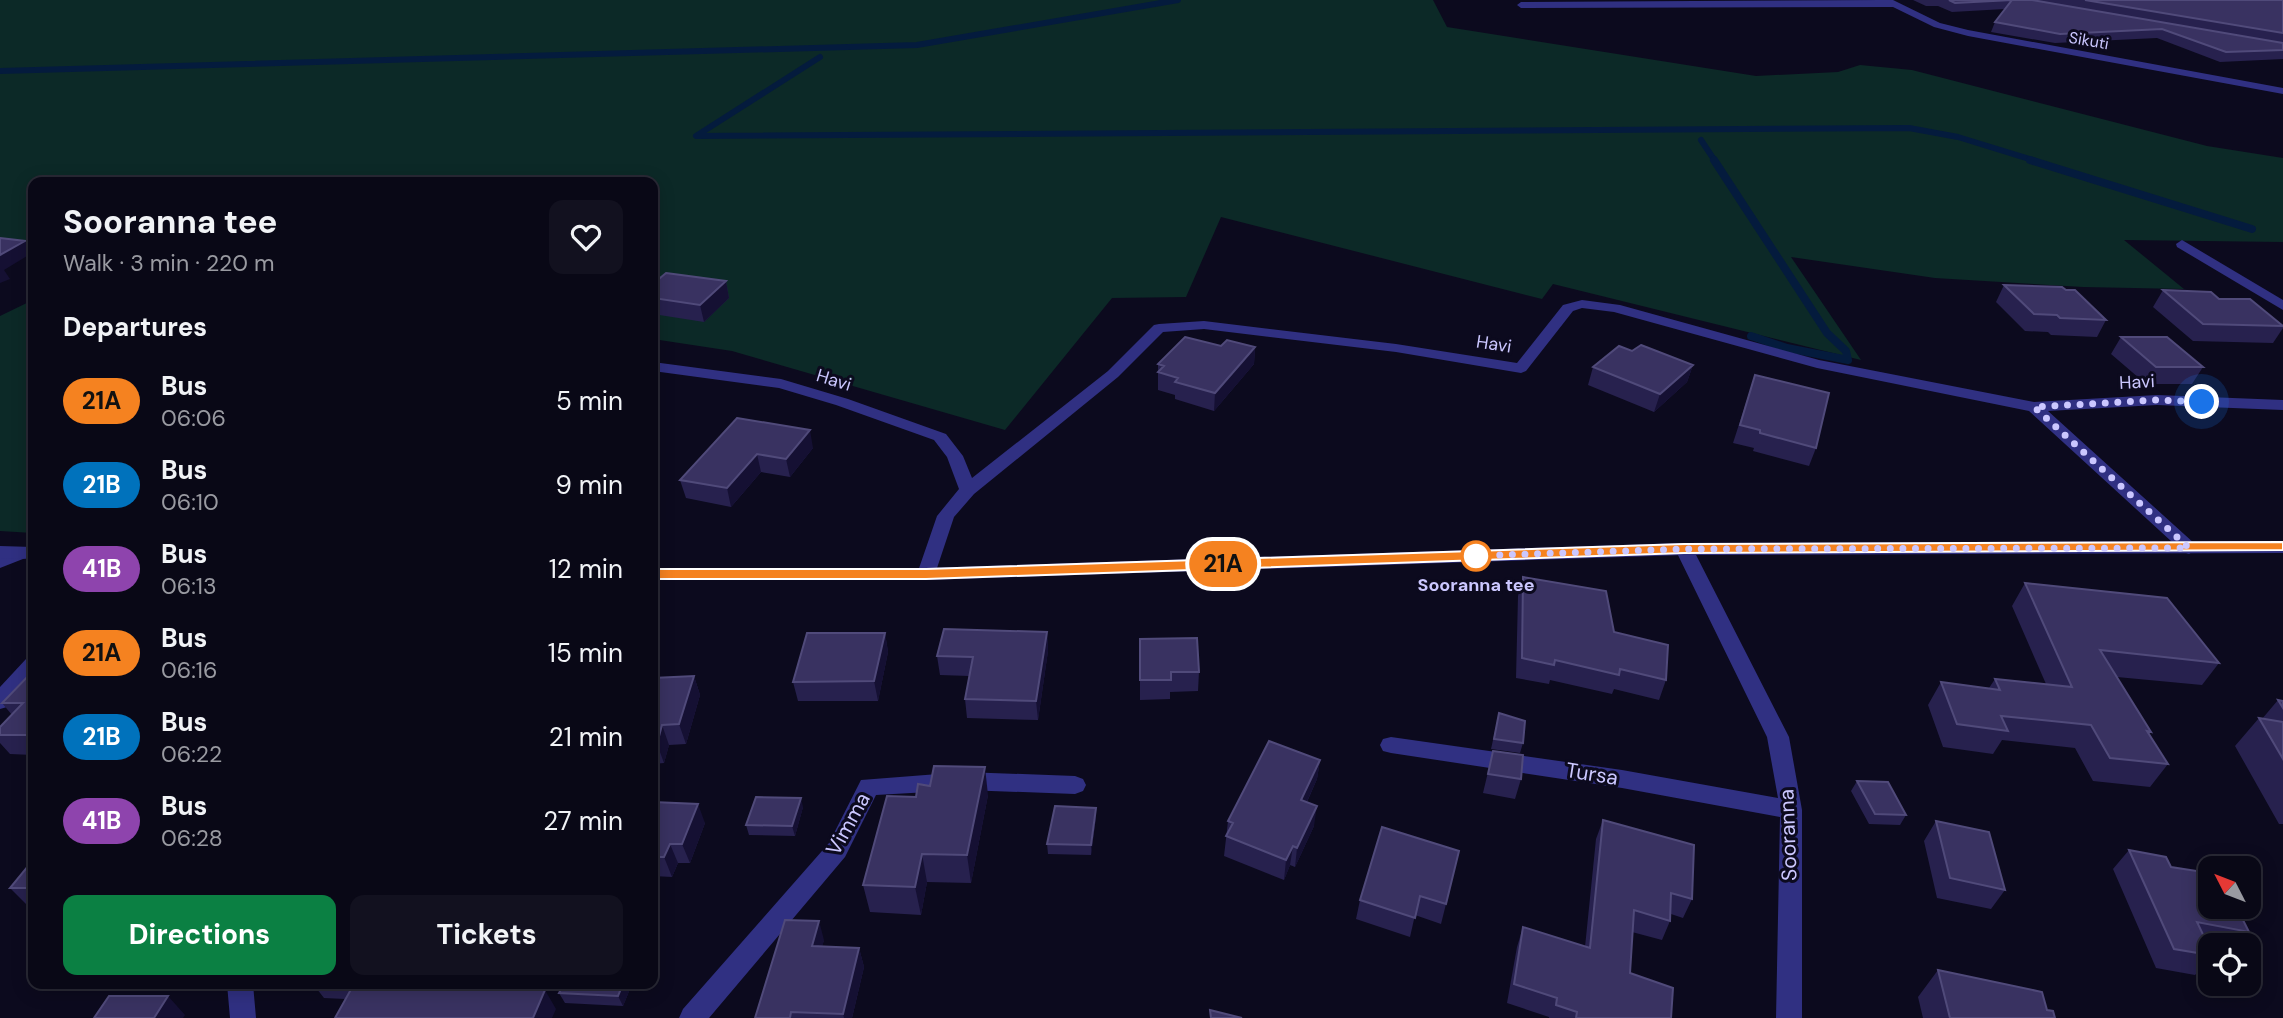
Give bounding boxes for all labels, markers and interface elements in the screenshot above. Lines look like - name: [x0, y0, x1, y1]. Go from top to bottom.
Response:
- street label: Sikuti: [2067, 27, 2111, 54]
- text: Sooranna tee: [63, 200, 277, 243]
- button: heart: [549, 200, 623, 274]
- text: Walk · 3 min · 220 m: [63, 248, 275, 278]
- text: Departures: [63, 310, 207, 344]
- street label: Havi: [1475, 329, 1513, 359]
- street label: Havi: [814, 363, 854, 397]
- text: Bus: [161, 369, 207, 403]
- street label: Havi: [2119, 369, 2155, 395]
- text: 5 min: [556, 384, 623, 418]
- your location: [2184, 384, 2219, 419]
- text: 21A: [82, 385, 121, 416]
- text: 06:06: [161, 403, 226, 433]
- text: Bus: [161, 453, 207, 487]
- text: 9 min: [555, 468, 623, 502]
- text: 21B: [83, 469, 120, 500]
- text: 06:10: [161, 487, 219, 517]
- text: Bus: [161, 537, 207, 571]
- line badge: 21A: [1183, 541, 1263, 587]
- marker: Sooranna tee: [1461, 541, 1491, 571]
- text: 21A: [1203, 548, 1243, 579]
- text: 12 min: [549, 552, 623, 586]
- text: 41B: [82, 553, 121, 584]
- text: 06:13: [161, 571, 217, 601]
- place label: Sooranna tee: [1418, 573, 1535, 597]
- text: Bus: [161, 621, 207, 655]
- text: 15 min: [548, 636, 623, 670]
- text: 21A: [82, 637, 121, 668]
- text: 06:16: [161, 655, 217, 685]
- text: Bus: [161, 705, 207, 739]
- text: 21 min: [549, 720, 623, 754]
- text: 21B: [83, 721, 120, 752]
- text: 06:22: [161, 739, 222, 769]
- street label: Tursa: [1564, 756, 1620, 792]
- street label: Vimma: [819, 788, 877, 860]
- text: Bus: [161, 789, 207, 823]
- street label: Sooranna: [1772, 789, 1804, 881]
- text: 27 min: [543, 804, 623, 838]
- text: 41B: [82, 805, 121, 836]
- text: 06:28: [161, 823, 223, 853]
- north arrow: [2198, 856, 2261, 919]
- map controls: [2198, 856, 2261, 996]
- button: Directions: [63, 895, 336, 975]
- button: Tickets: [350, 895, 623, 975]
- button: locate: [2198, 933, 2261, 996]

